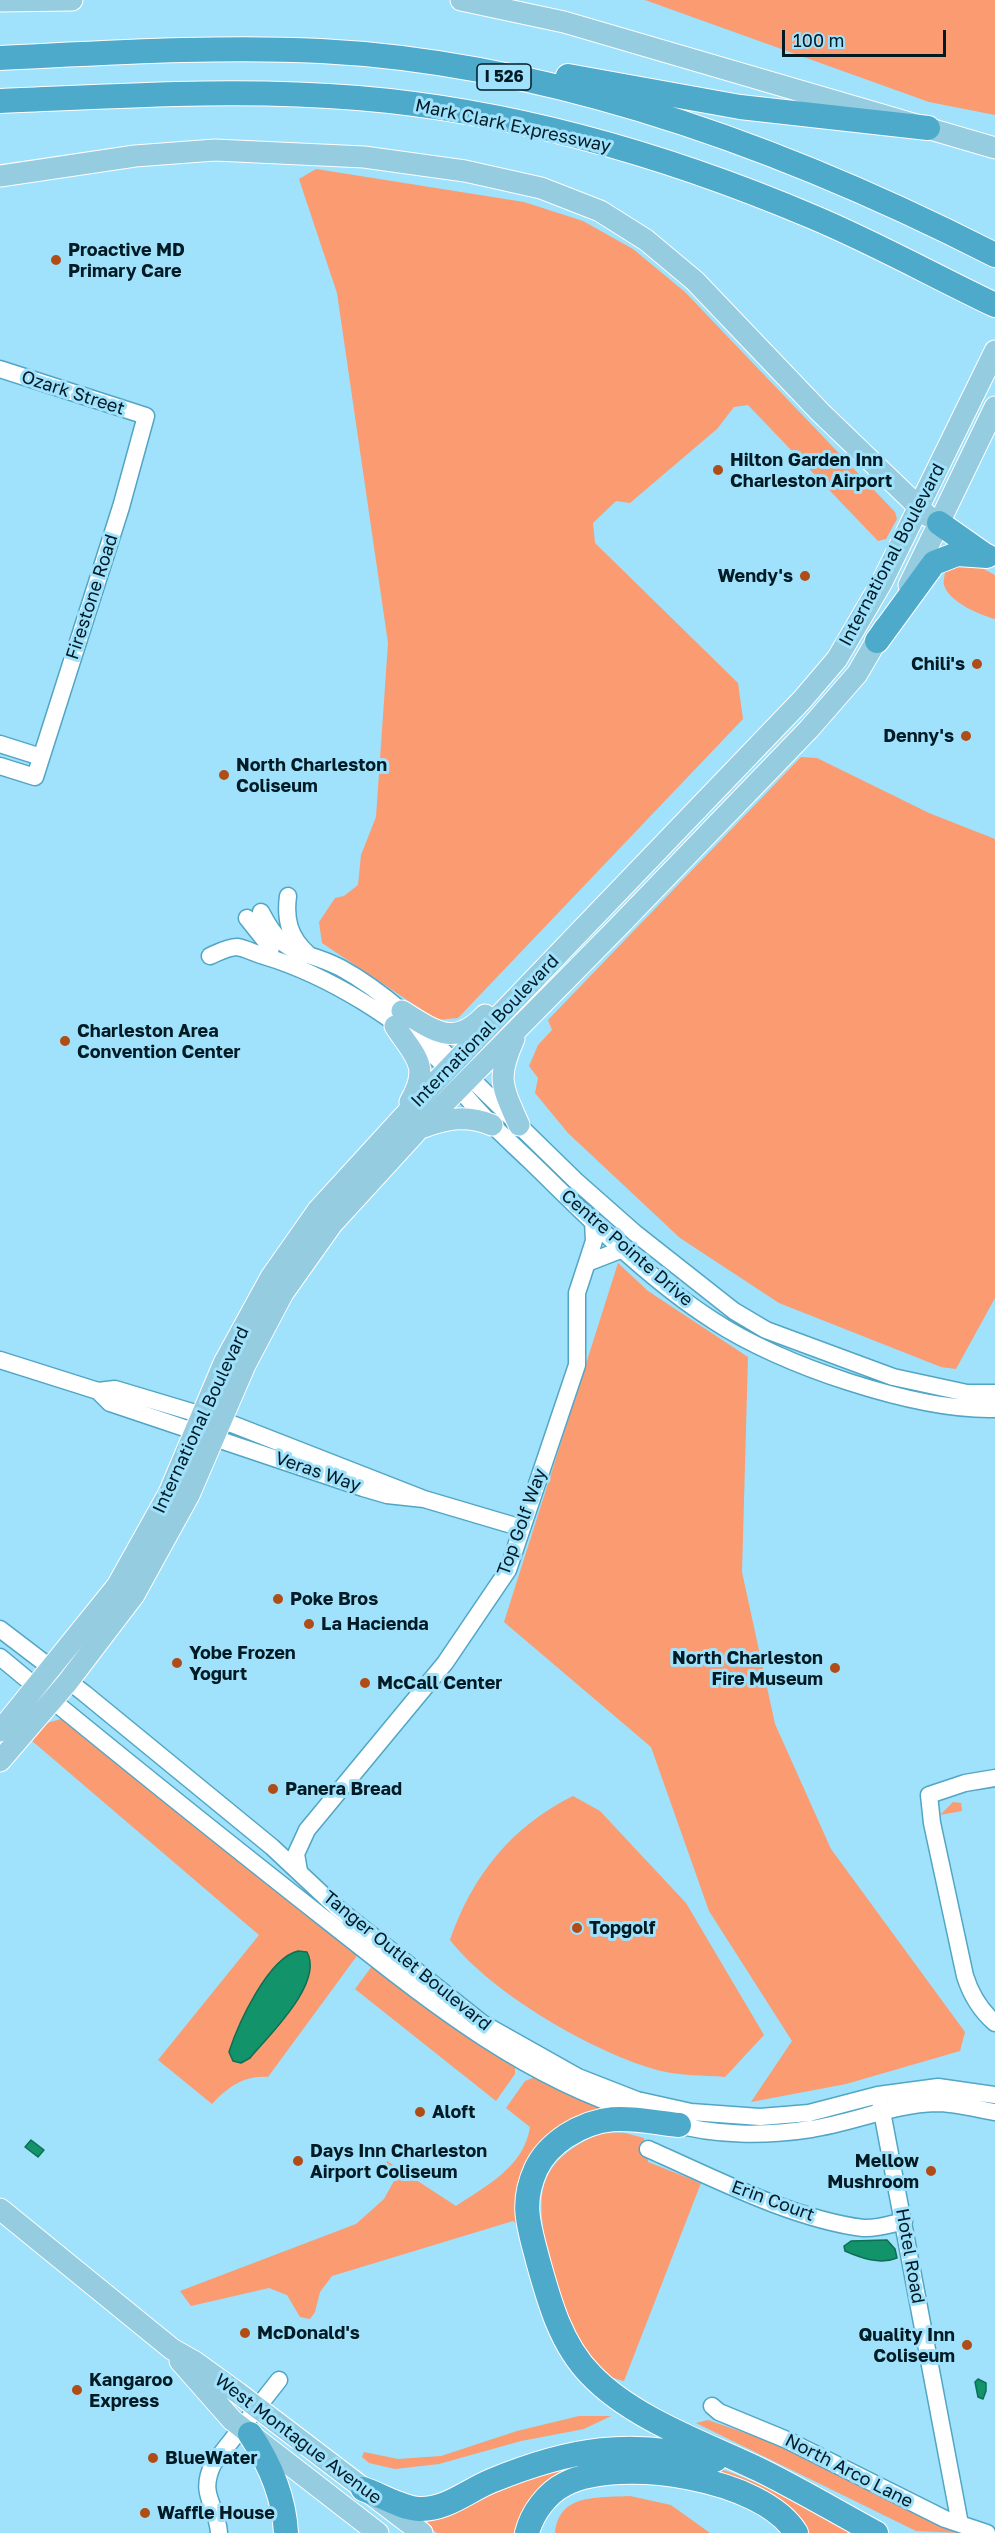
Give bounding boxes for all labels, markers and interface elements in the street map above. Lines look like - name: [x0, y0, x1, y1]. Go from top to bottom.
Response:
- scale bar: [785, 18, 948, 56]
- text: 100 m: [793, 29, 844, 51]
- road number: I 526: [477, 64, 531, 90]
- street label: Mark Clark Expressway: [413, 95, 613, 157]
- place label: Proactive MD Primary Care: [68, 239, 185, 282]
- marker: Proactive MD Primary Care: [49, 253, 63, 267]
- street label: Ozark Street: [19, 366, 127, 420]
- place label: Hilton Garden Inn Charleston Airport: [730, 449, 892, 492]
- street label: International Boulevard: [835, 460, 949, 650]
- marker: Hilton Garden Inn Charleston Airport: [711, 463, 725, 477]
- street label: Firestone Road: [62, 532, 122, 662]
- place label: Wendy's: [718, 565, 793, 587]
- marker: Wendy's: [798, 569, 812, 583]
- place label: Chili's: [911, 653, 965, 675]
- marker: Chili's: [970, 657, 984, 671]
- place label: Denny's: [883, 725, 954, 747]
- marker: Denny's: [959, 729, 973, 743]
- place label: North Charleston Coliseum: [236, 754, 387, 796]
- marker: North Charleston Coliseum: [217, 768, 231, 782]
- street label: International Boulevard: [407, 950, 563, 1112]
- place label: Charleston Area Convention Center: [77, 1020, 241, 1062]
- marker: Charleston Area Convention Center: [58, 1034, 72, 1048]
- street label: Centre Pointe Drive: [557, 1185, 697, 1311]
- street label: International Boulevard: [148, 1323, 254, 1517]
- street label: Veras Way: [272, 1447, 364, 1497]
- street label: Top Golf Way: [493, 1466, 551, 1578]
- place label: Poke Bros: [290, 1588, 378, 1610]
- marker: Poke Bros: [271, 1592, 285, 1606]
- place label: La Hacienda: [321, 1613, 429, 1635]
- marker: La Hacienda: [302, 1617, 316, 1631]
- place label: Yobe Frozen Yogurt: [189, 1642, 296, 1684]
- place label: North Charleston Fire Museum: [672, 1647, 823, 1690]
- marker: Yobe Frozen Yogurt: [170, 1656, 184, 1670]
- marker: North Charleston Fire Museum: [828, 1661, 842, 1675]
- place label: McCall Center: [377, 1672, 502, 1694]
- marker: McCall Center: [358, 1676, 372, 1690]
- place label: Panera Bread: [285, 1778, 402, 1800]
- marker: Panera Bread: [266, 1782, 280, 1796]
- street label: Tanger Outlet Boulevard: [319, 1887, 495, 2035]
- place label: Topgolf: [589, 1917, 655, 1939]
- marker: Topgolf: [570, 1921, 584, 1935]
- place label: Aloft: [432, 2101, 475, 2123]
- marker: Aloft: [413, 2105, 427, 2119]
- place label: Days Inn Charleston Airport Coliseum: [310, 2140, 487, 2182]
- place label: Mellow Mushroom: [827, 2150, 919, 2192]
- marker: Days Inn Charleston Airport Coliseum: [291, 2154, 305, 2168]
- marker: Mellow Mushroom: [924, 2164, 938, 2178]
- street label: Erin Court: [728, 2176, 818, 2226]
- street label: Hotel Road: [891, 2207, 929, 2305]
- place label: McDonald's: [257, 2322, 360, 2344]
- place label: Quality Inn Coliseum: [858, 2324, 955, 2366]
- marker: McDonald's: [238, 2326, 252, 2340]
- marker: Quality Inn Coliseum: [960, 2338, 974, 2352]
- place label: Kangaroo Express: [89, 2369, 173, 2412]
- street label: West Montague Avenue: [210, 2369, 386, 2509]
- marker: Kangaroo Express: [70, 2383, 84, 2397]
- street label: North Arco Lane: [781, 2429, 917, 2513]
- place label: BlueWater: [165, 2447, 257, 2469]
- marker: BlueWater: [146, 2451, 160, 2465]
- place label: Waffle House: [157, 2502, 275, 2524]
- marker: Waffle House: [138, 2506, 152, 2520]

